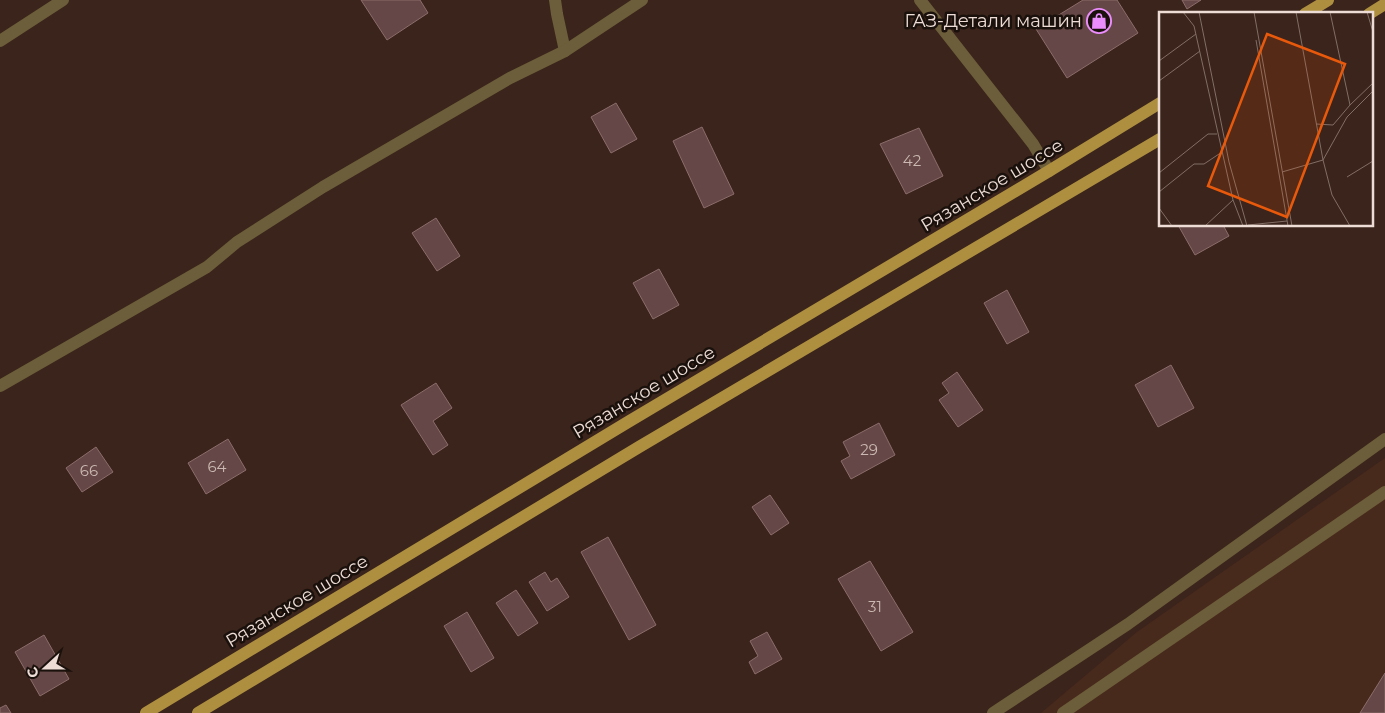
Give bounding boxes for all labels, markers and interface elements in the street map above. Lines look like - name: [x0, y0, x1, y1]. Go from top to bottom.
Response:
- shop icon: ГАЗ-Детали машин: [1086, 8, 1112, 34]
- place label: ГАЗ-Детали машин: [905, 10, 1082, 32]
- inset map: [1159, 12, 1372, 226]
- street label: Рязанское шоссе: [917, 134, 1067, 236]
- house number: 42: [903, 151, 921, 170]
- street label: Рязанское шоссе: [569, 341, 719, 443]
- house number: 29: [860, 440, 878, 459]
- house number: 64: [207, 457, 227, 476]
- house number: 66: [80, 461, 98, 480]
- street label: Рязанское шоссе: [222, 550, 372, 652]
- house number: 31: [868, 597, 882, 616]
- north arrow: [20, 643, 70, 693]
- text: С: [23, 665, 43, 681]

